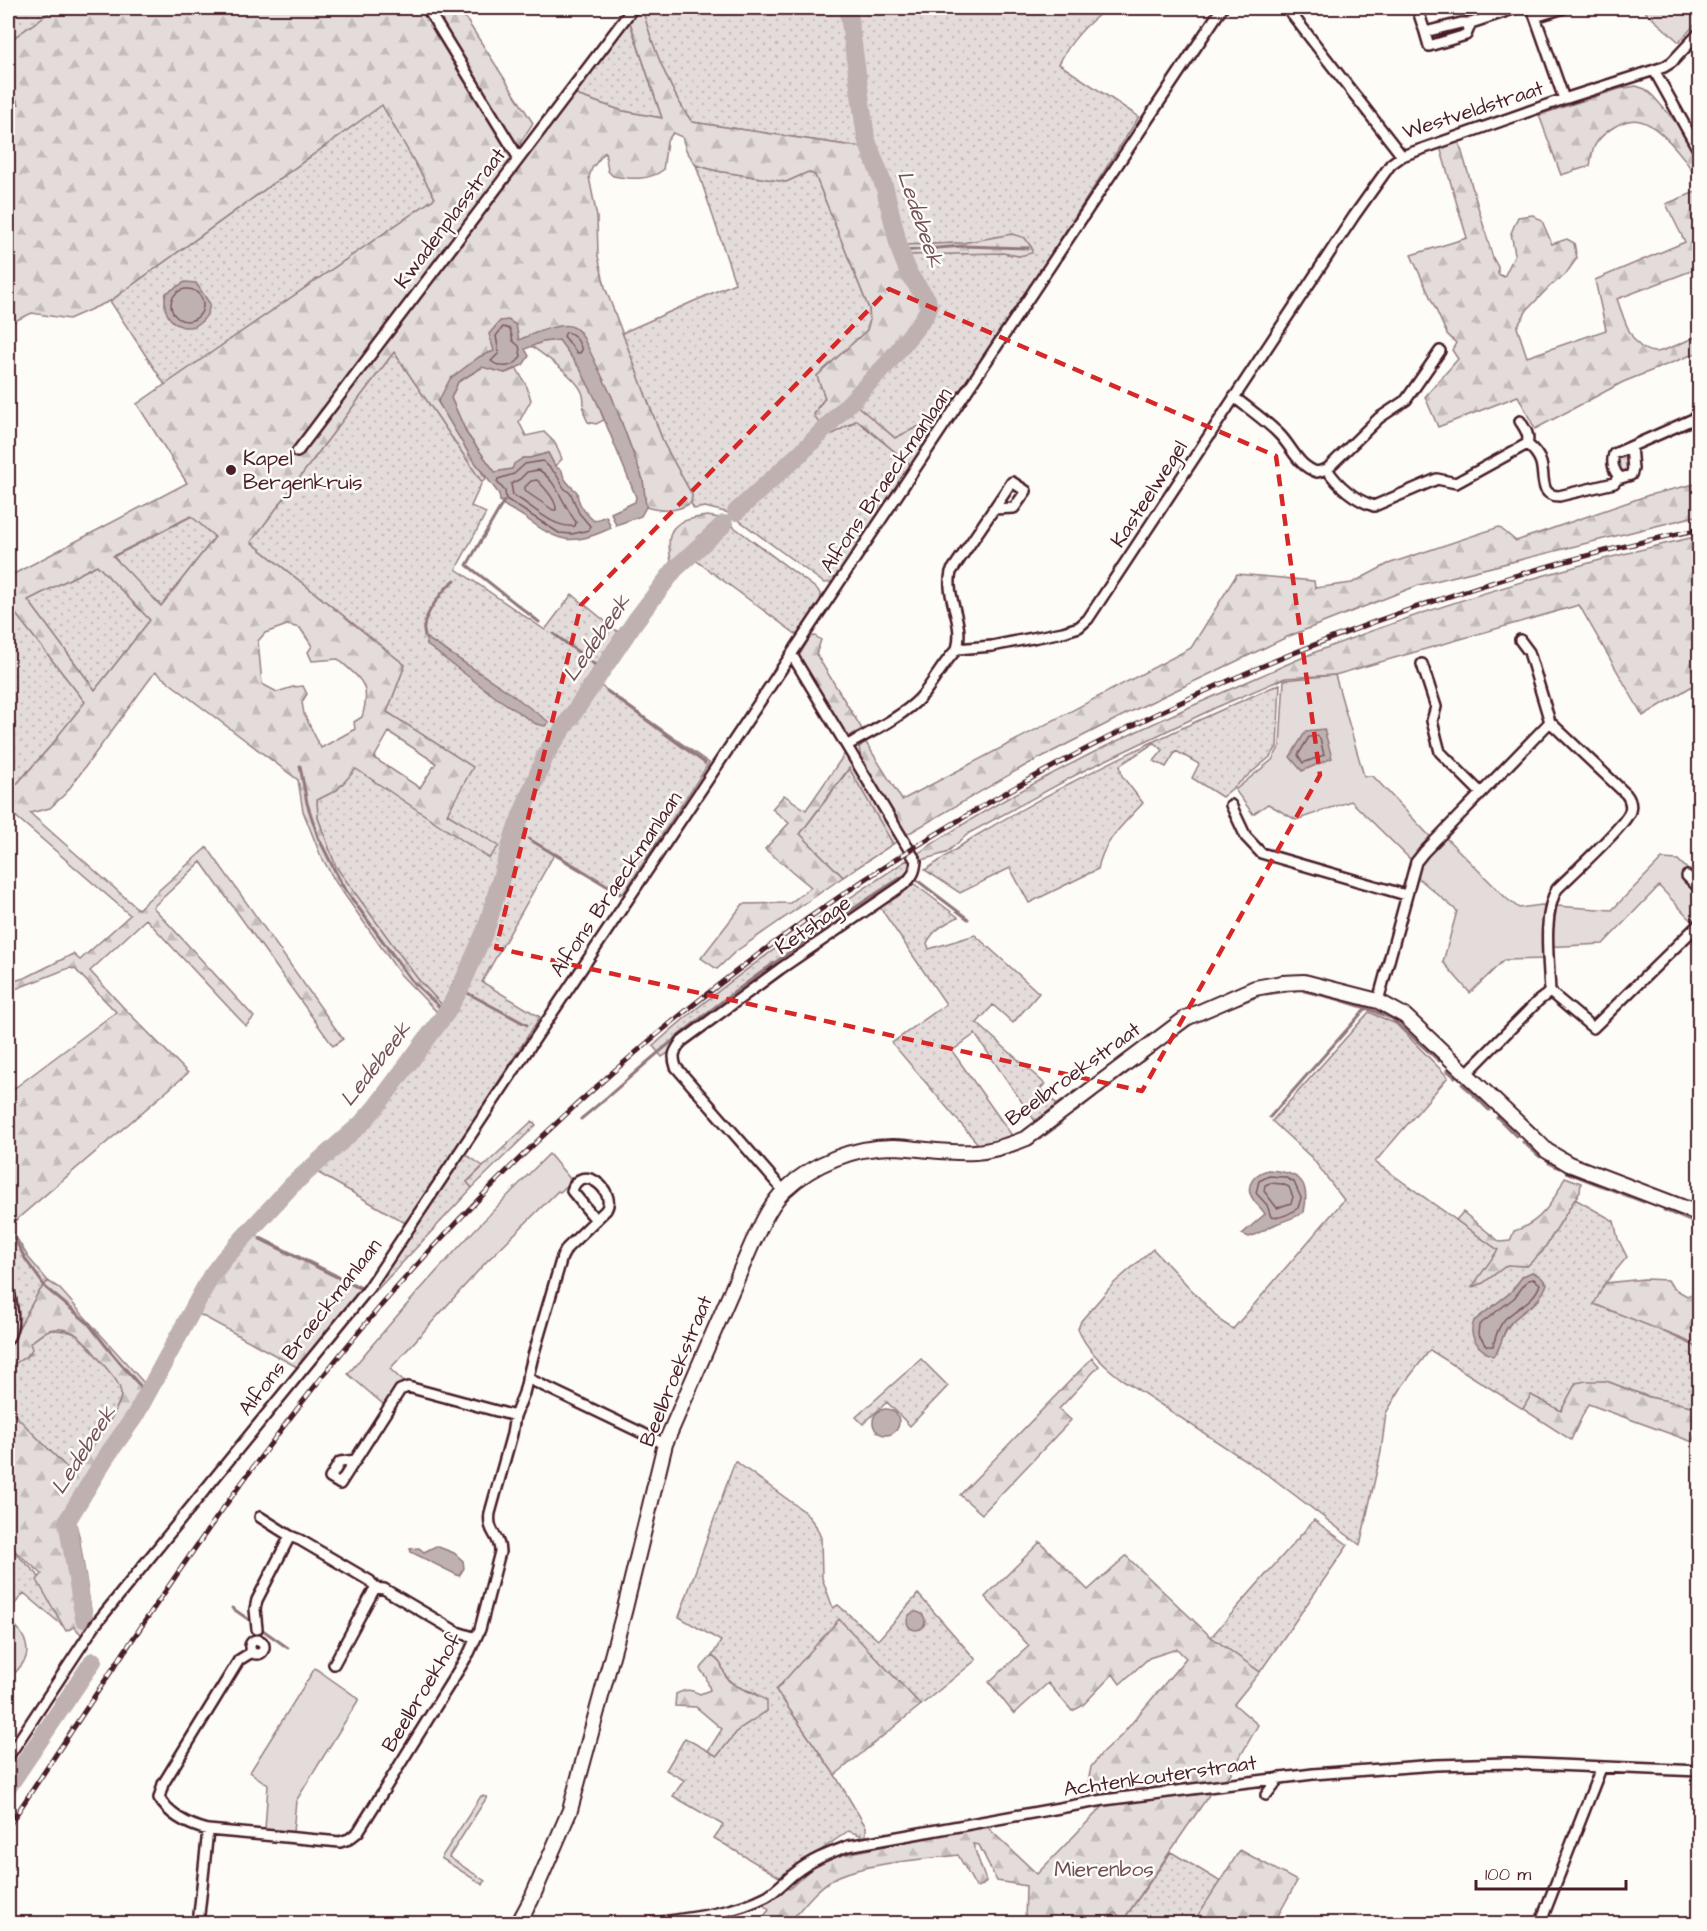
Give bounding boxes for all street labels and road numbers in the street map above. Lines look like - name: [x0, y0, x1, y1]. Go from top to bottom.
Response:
- street label: Westveldstraat: [1399, 73, 1548, 146]
- street label: Kwadenplasstraat: [387, 141, 514, 295]
- street label: Alfons Braeckmanlaan: [813, 382, 959, 578]
- street label: Kasteelwegel: [1104, 435, 1196, 554]
- street label: Alfons Braeckmanlaan: [543, 786, 689, 982]
- street label: Ketshage: [769, 888, 858, 963]
- street label: Beelbroekstraat: [999, 1015, 1147, 1133]
- street label: Alfons Braeckmanlaan: [231, 1232, 389, 1422]
- street label: Beelbroekstraat: [632, 1291, 720, 1451]
- street label: Beelbroekhof: [375, 1626, 469, 1757]
- street label: Achtenkouterstraat: [1062, 1748, 1259, 1804]

